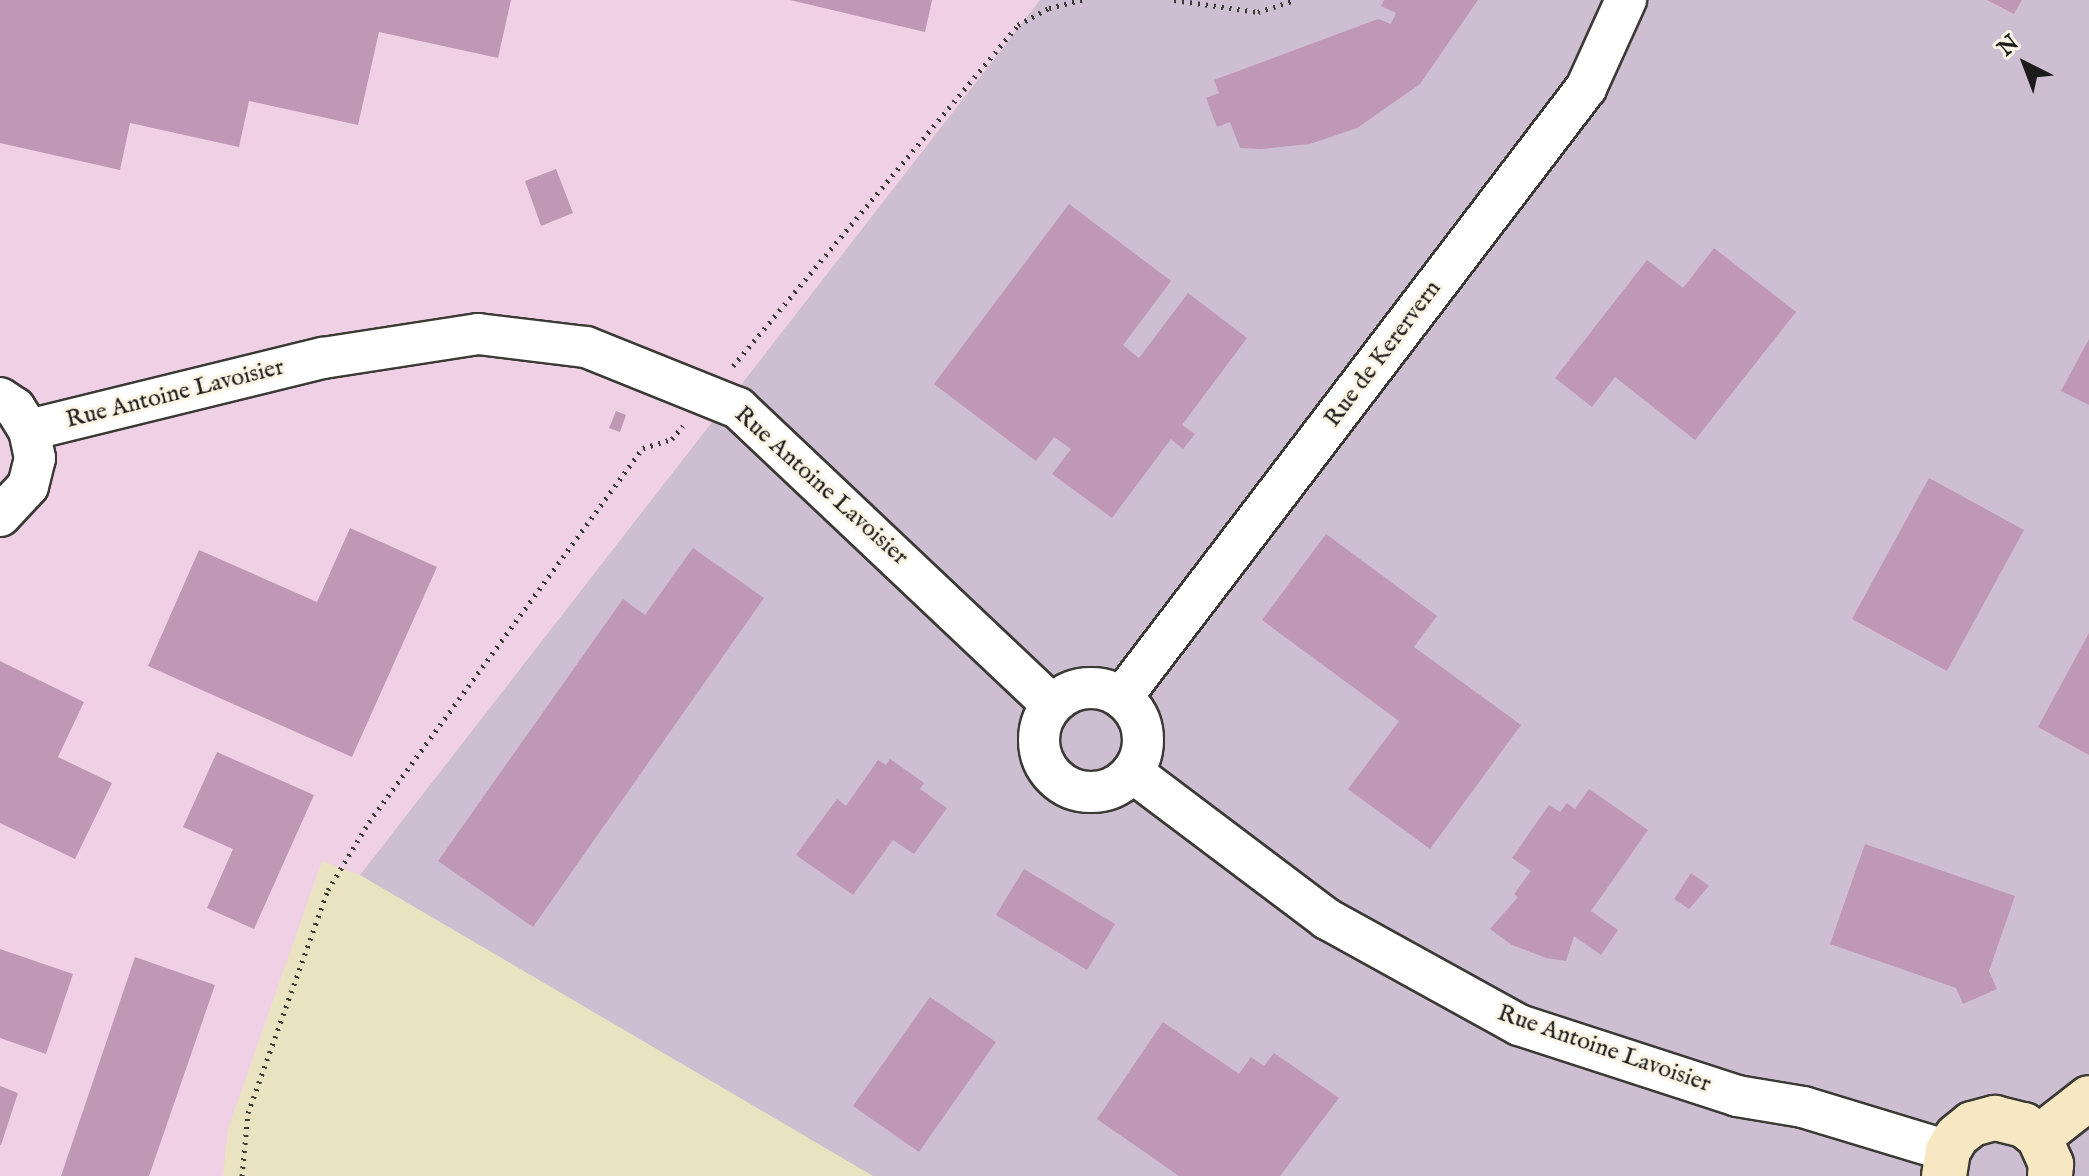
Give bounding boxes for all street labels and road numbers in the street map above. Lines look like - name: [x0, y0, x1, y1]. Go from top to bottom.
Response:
- street label: Rue de Kerervern: [1319, 275, 1447, 433]
- street label: Rue Antoine Lavoisier: [63, 353, 287, 435]
- street label: Rue Antoine Lavoisier: [728, 400, 914, 572]
- street label: Rue Antoine Lavoisier: [1494, 999, 1714, 1099]

